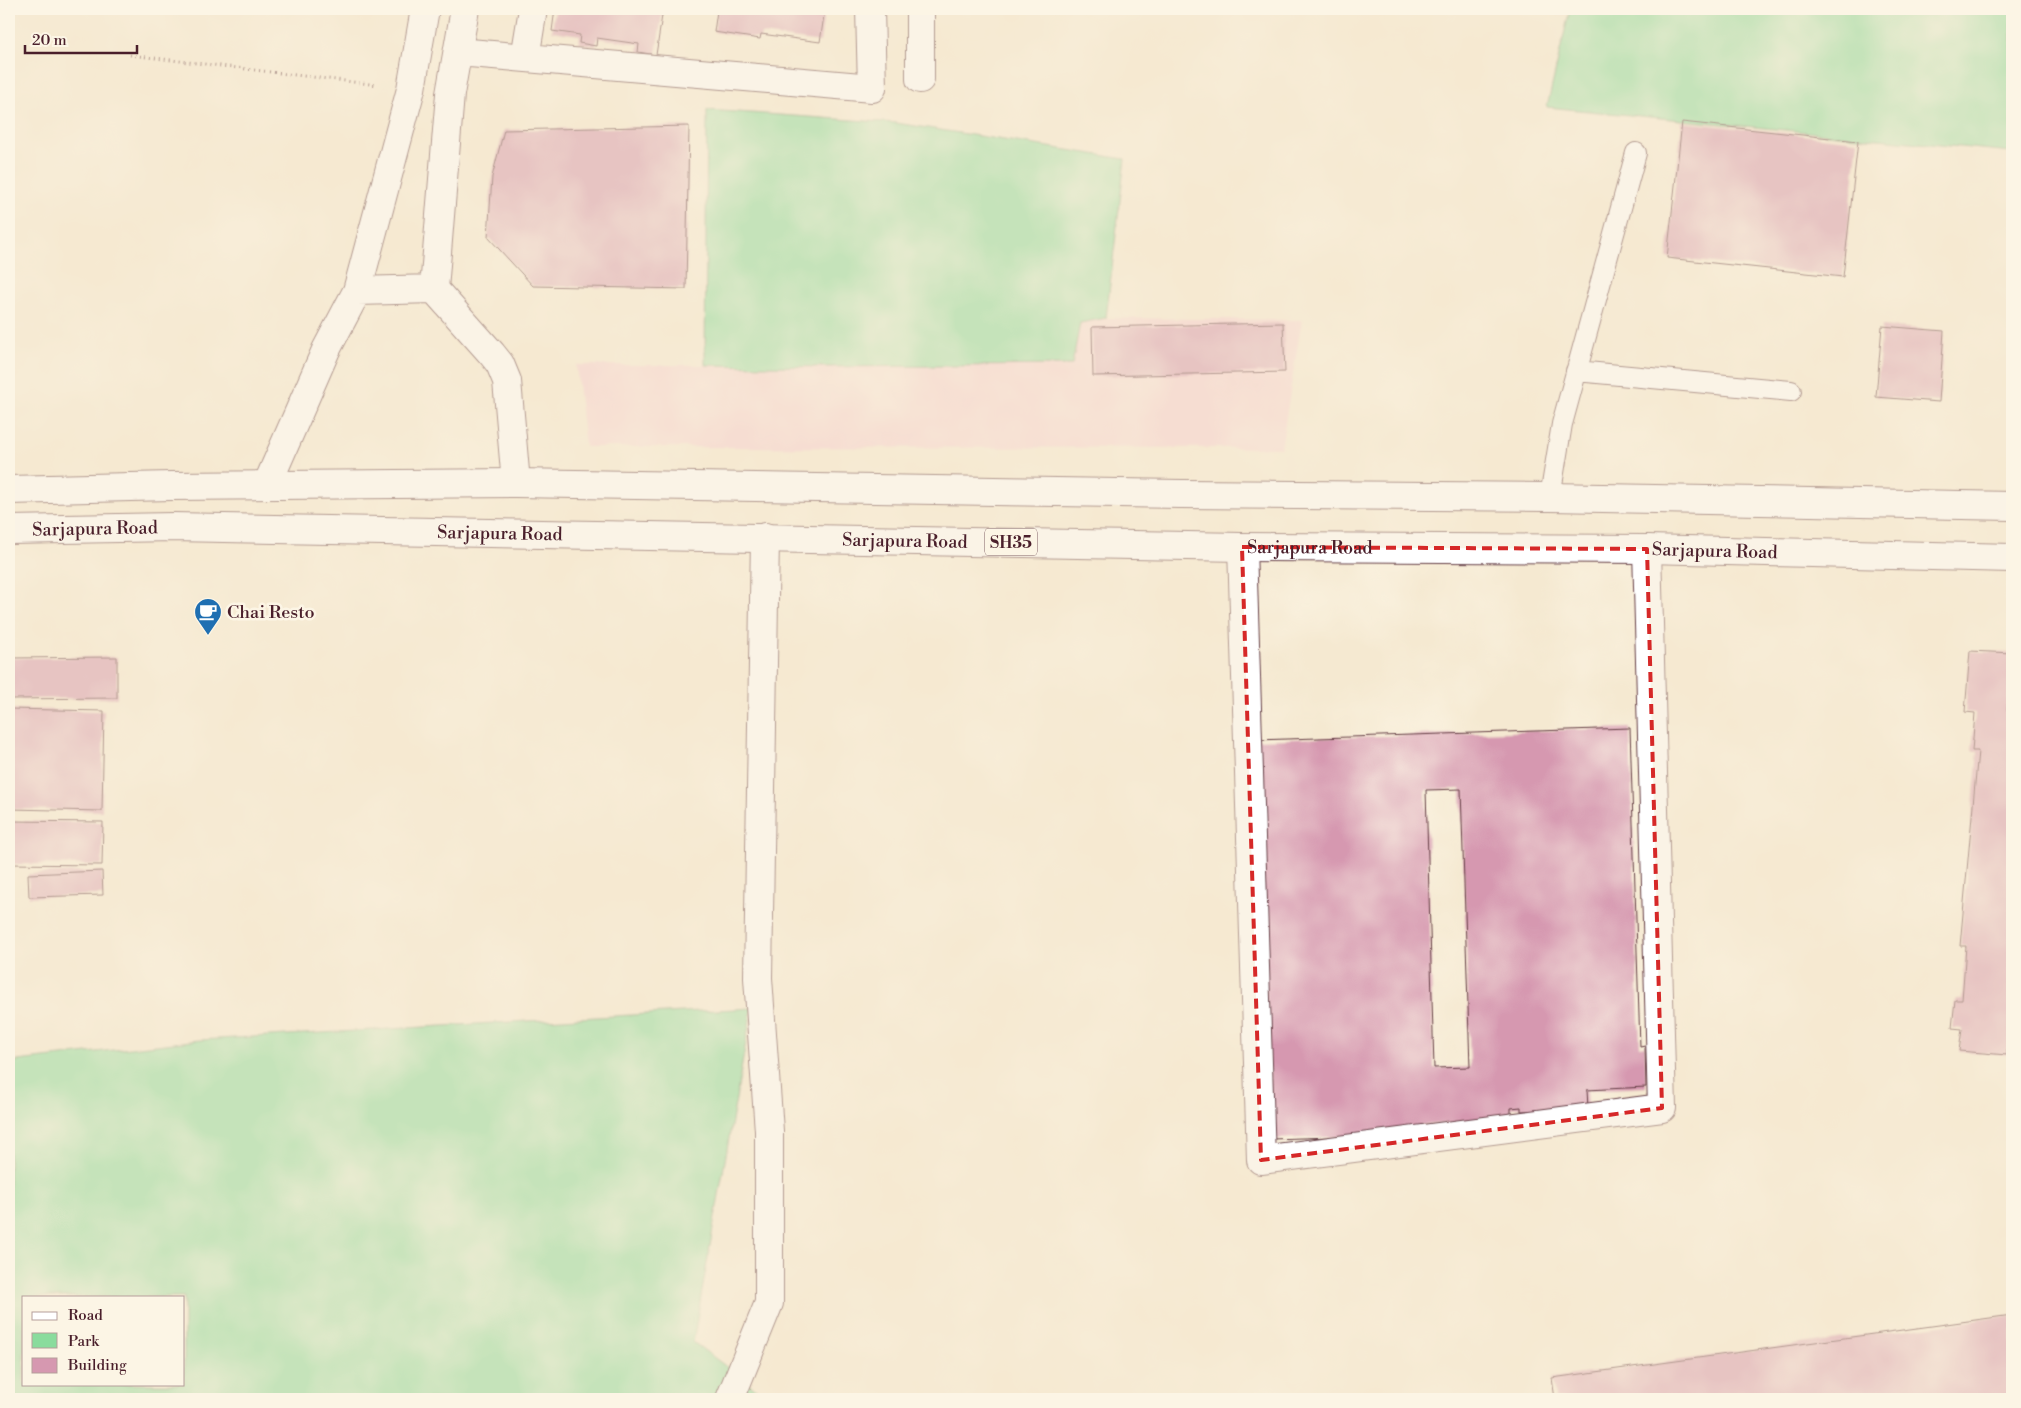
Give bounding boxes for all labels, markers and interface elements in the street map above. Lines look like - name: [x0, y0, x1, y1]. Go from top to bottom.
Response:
- scale bar: [25, 22, 138, 54]
- text: 20 m: [32, 31, 67, 50]
- street label: Sarjapura Road: [32, 516, 159, 542]
- street label: Sarjapura Road: [437, 521, 564, 546]
- road number: SH35: [985, 528, 1037, 556]
- street label: Sarjapura Road: [842, 529, 969, 554]
- street label: Sarjapura Road: [1247, 536, 1373, 560]
- street label: Sarjapura Road: [1652, 538, 1779, 564]
- cafe icon: Chai Resto: [193, 597, 223, 636]
- place label: Chai Resto: [227, 601, 315, 624]
- legend: [22, 1296, 185, 1386]
- text: Road: [68, 1306, 103, 1325]
- text: Park: [68, 1332, 100, 1351]
- text: Building: [67, 1356, 127, 1375]

